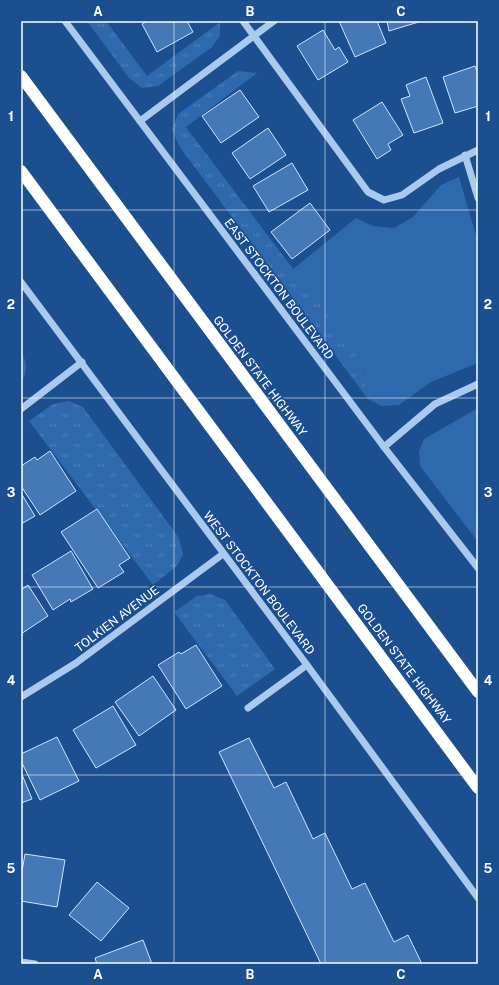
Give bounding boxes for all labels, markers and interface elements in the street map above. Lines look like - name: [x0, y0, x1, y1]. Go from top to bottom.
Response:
- text: A: [93, 4, 103, 19]
- text: B: [246, 4, 255, 19]
- text: C: [396, 4, 406, 19]
- text: 1: [8, 109, 14, 124]
- text: 1: [485, 109, 491, 124]
- street label: EAST STOCKTON BOULEVARD: [221, 216, 337, 362]
- text: 2: [7, 297, 15, 312]
- text: 2: [484, 297, 492, 312]
- street label: GOLDEN STATE HIGHWAY: [210, 313, 310, 439]
- text: 3: [7, 485, 16, 500]
- text: 3: [484, 485, 493, 500]
- street label: WEST STOCKTON BOULEVARD: [200, 509, 318, 657]
- street label: TOLKIEN AVENUE: [72, 583, 162, 655]
- street label: GOLDEN STATE HIGHWAY: [354, 601, 454, 727]
- text: 4: [7, 673, 16, 688]
- text: 4: [484, 673, 493, 688]
- text: 5: [7, 861, 16, 876]
- text: 5: [484, 861, 493, 876]
- text: A: [93, 967, 103, 982]
- text: B: [246, 967, 255, 982]
- text: C: [396, 967, 406, 982]

